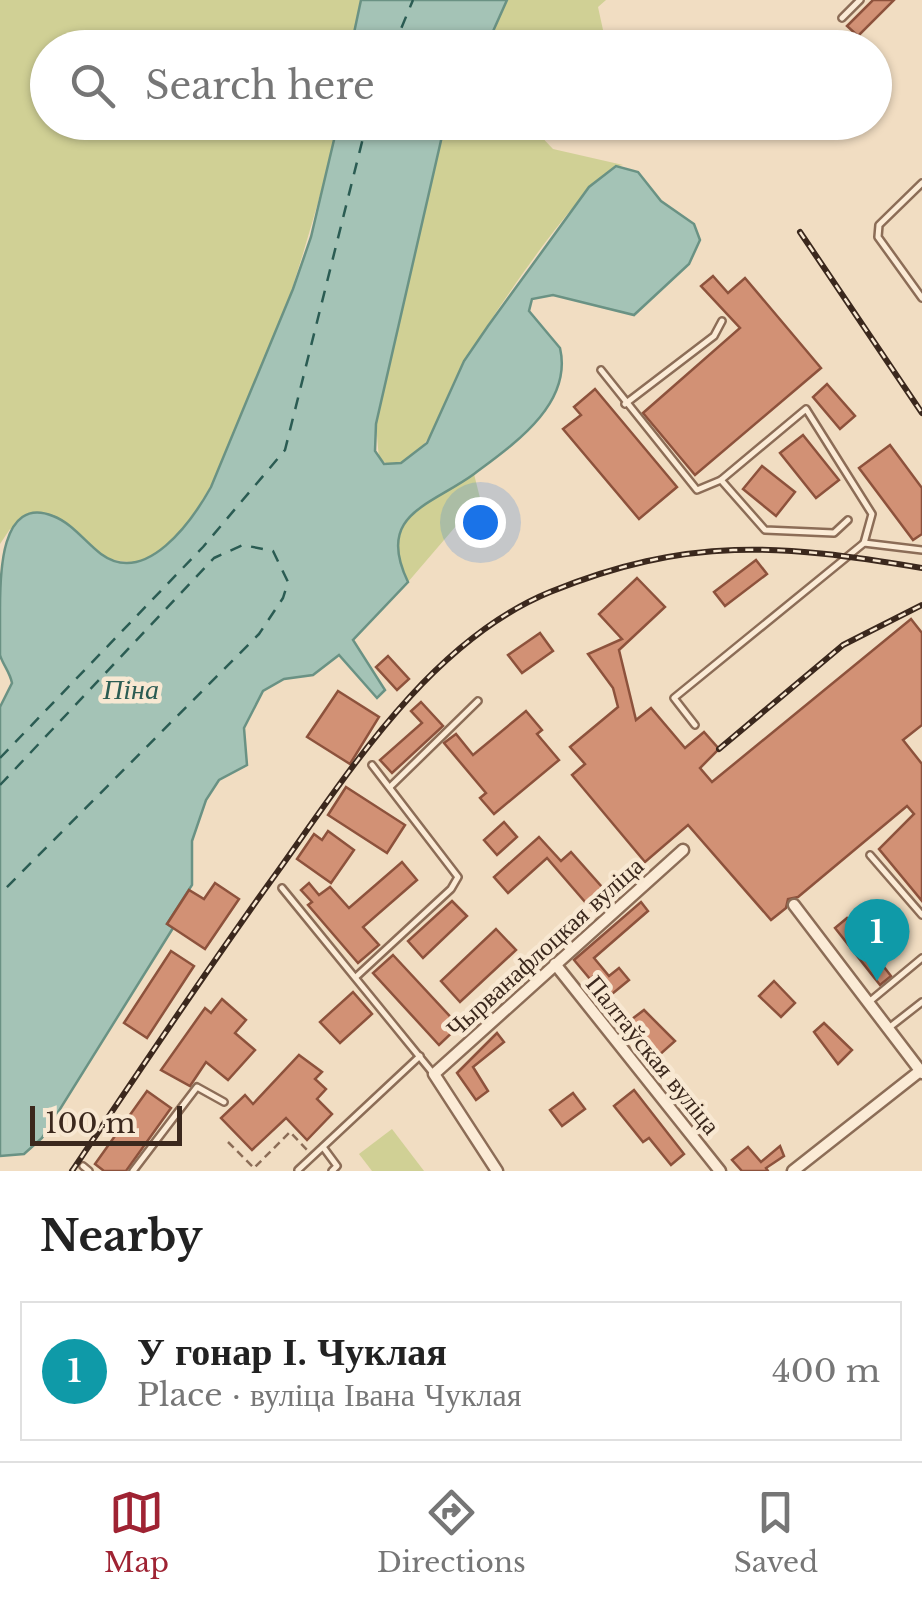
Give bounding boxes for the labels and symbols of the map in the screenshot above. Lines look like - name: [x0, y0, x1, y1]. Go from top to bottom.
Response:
- your location: [455, 497, 506, 548]
- water label: Піна: [102, 672, 159, 707]
- street label: Чырванафлоцкая вуліца: [440, 850, 650, 1044]
- pin: 1: [844, 898, 910, 981]
- street label: Палтаўская вуліца: [579, 969, 727, 1141]
- scale bar: [30, 1101, 182, 1146]

